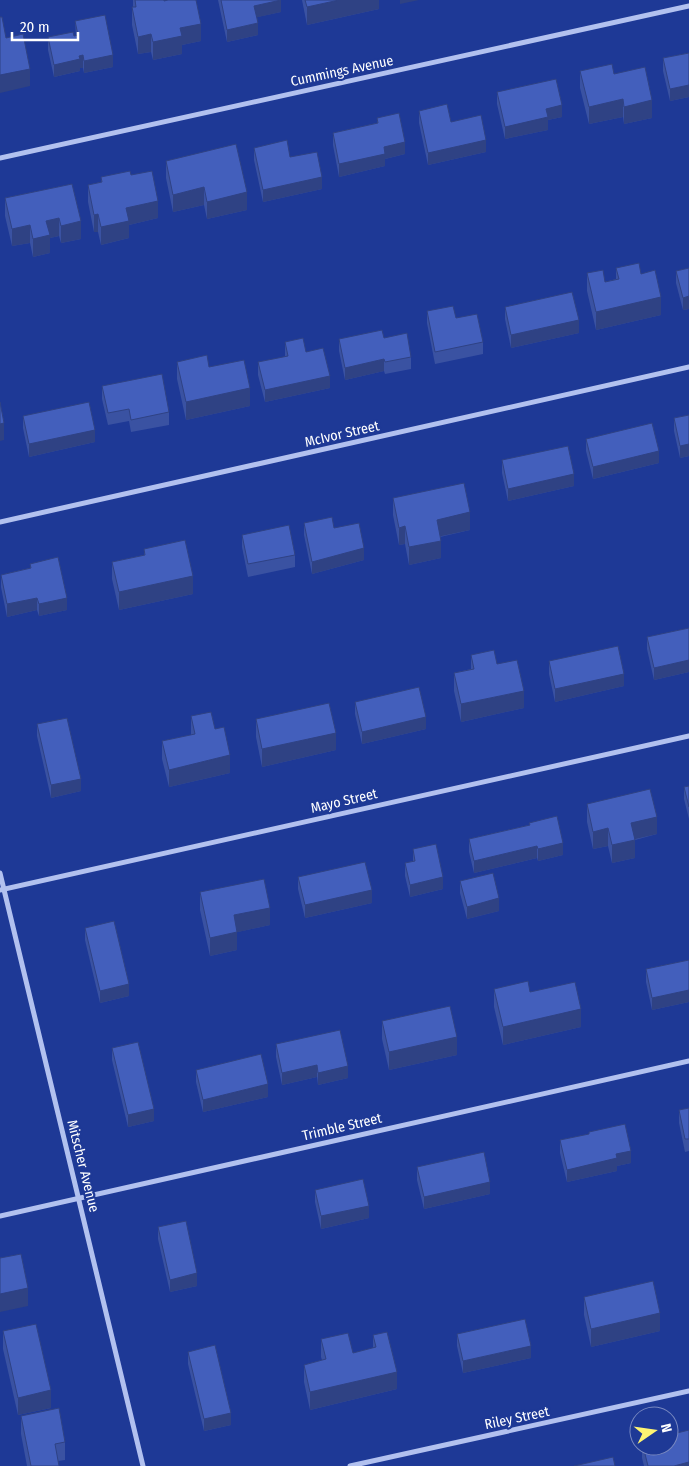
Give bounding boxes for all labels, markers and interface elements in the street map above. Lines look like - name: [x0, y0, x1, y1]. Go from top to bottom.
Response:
- scale bar: [12, 10, 79, 42]
- text: 20 m: [20, 18, 50, 36]
- street label: Cummings Avenue: [289, 52, 395, 90]
- street label: McIvor Street: [303, 417, 381, 451]
- street label: Mayo Street: [309, 785, 379, 817]
- street label: Trimble Street: [301, 1110, 384, 1144]
- street label: Mitscher Avenue: [63, 1118, 103, 1214]
- street label: Riley Street: [483, 1403, 551, 1433]
- north arrow: [629, 1406, 679, 1456]
- text: N: [657, 1422, 675, 1434]

